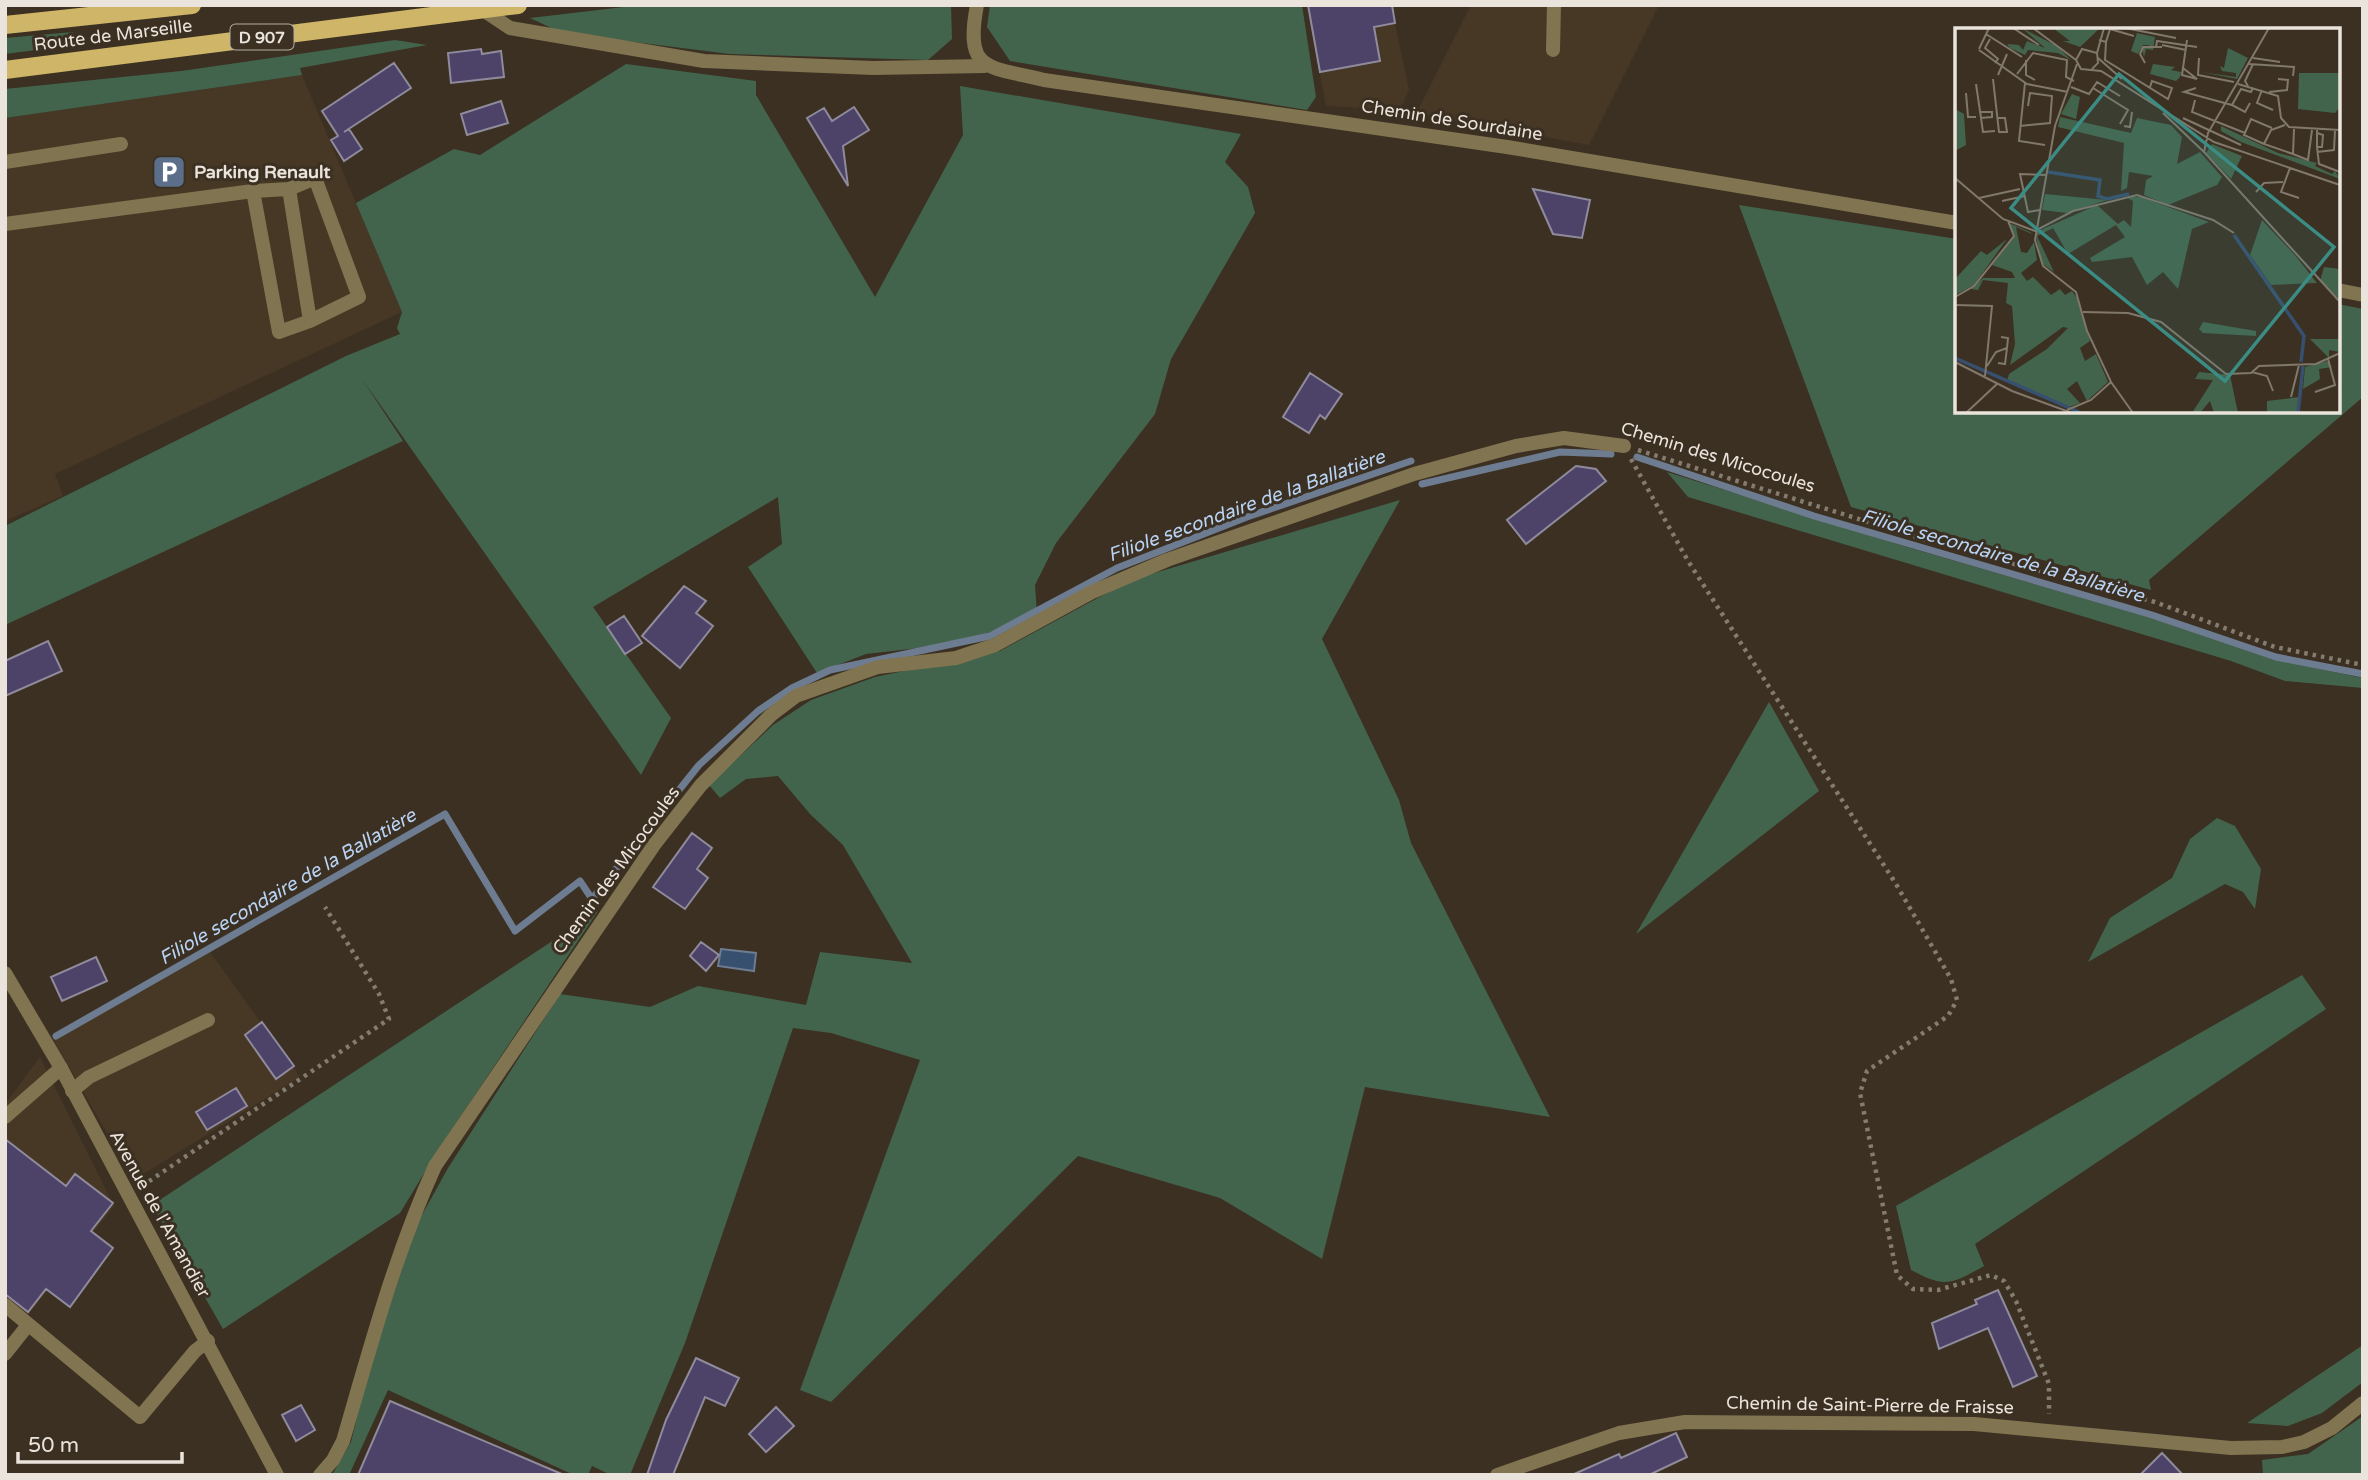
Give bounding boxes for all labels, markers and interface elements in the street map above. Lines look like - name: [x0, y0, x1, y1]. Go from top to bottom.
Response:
- street label: Route de Marseille: [33, 14, 193, 56]
- road number: D 907: [230, 24, 294, 50]
- inset map: [1955, 28, 2340, 413]
- street label: Chemin de Sourdaine: [1360, 95, 1544, 145]
- parking icon: Parking Renault: [150, 153, 188, 191]
- place label: Parking Renault: [194, 161, 330, 183]
- street label: Chemin des Micocoules: [1618, 417, 1818, 497]
- water label: Filiole secondaire de la Ballatière: [1105, 445, 1389, 566]
- water label: Filiole secondaire de la Ballatière: [1859, 505, 2148, 607]
- street label: Chemin des Micocoules: [548, 782, 684, 958]
- water label: Filiole secondaire de la Ballatière: [155, 803, 421, 970]
- street label: Avenue de l'Amandier: [105, 1127, 215, 1301]
- street label: Chemin de Saint-Pierre de Fraisse: [1726, 1391, 2014, 1419]
- scale bar: [18, 1420, 182, 1464]
- text: 50 m: [28, 1433, 79, 1458]

